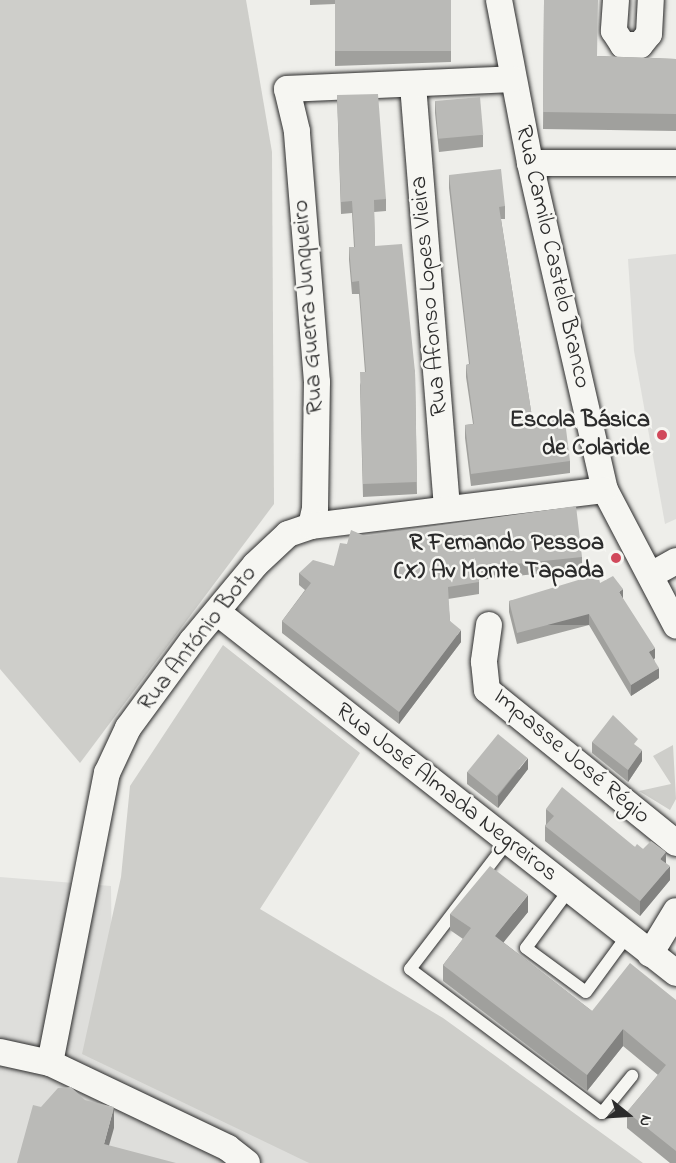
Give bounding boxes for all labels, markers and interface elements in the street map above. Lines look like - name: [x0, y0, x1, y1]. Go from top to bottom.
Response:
- street label: Rua Camilo Castelo Branco: [508, 123, 596, 391]
- street label: Rua Afonso Lopes Vieira: [405, 175, 455, 417]
- street label: Rua Guerra Junqueiro: [287, 199, 331, 415]
- place label: Escola Básica de Colaride: [509, 407, 650, 463]
- marker: Escola Básica de Colaride: [655, 428, 669, 442]
- place label: R Fernando Pessoa (X) Av Monte Tapada: [394, 530, 604, 586]
- marker: R Fernando Pessoa (X) Av Monte Tapada: [609, 551, 623, 565]
- street label: Rua António Boto: [132, 560, 264, 718]
- street label: Impasse José Régio: [487, 683, 655, 831]
- street label: Rua José Almada Negreiros: [329, 697, 563, 889]
- north arrow: [598, 1085, 658, 1145]
- text: N: [632, 1112, 658, 1129]

